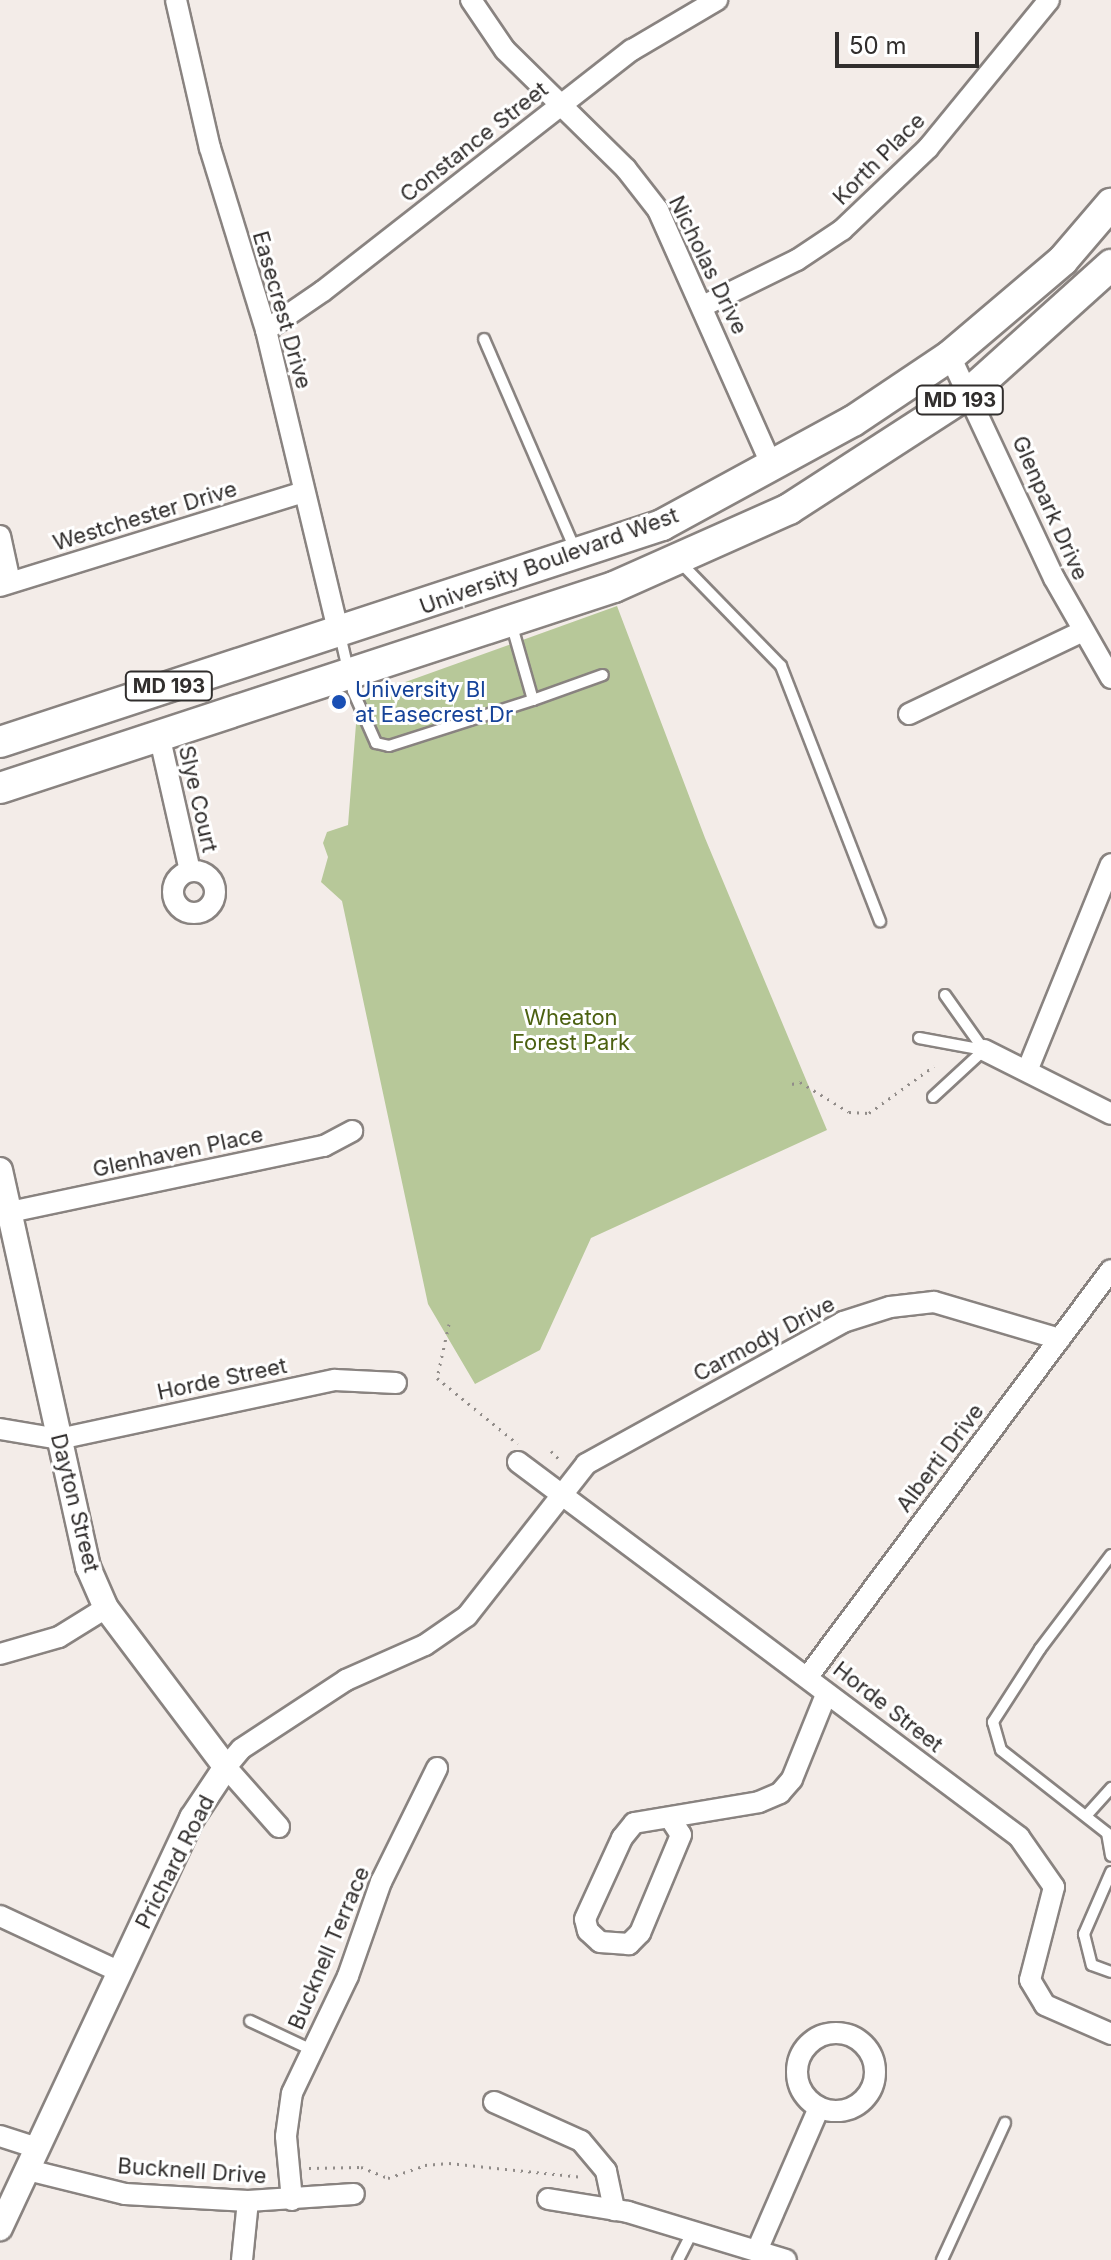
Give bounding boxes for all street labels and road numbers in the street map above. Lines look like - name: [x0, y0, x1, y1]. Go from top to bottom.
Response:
- street label: Constance Street: [395, 76, 553, 208]
- street label: Korth Place: [828, 108, 930, 210]
- street label: Nicholas Drive: [663, 191, 753, 339]
- street label: Easecrest Drive: [247, 228, 317, 392]
- road number: MD 193: [914, 384, 1006, 416]
- street label: Glenpark Drive: [1006, 432, 1094, 584]
- street label: Westchester Drive: [50, 475, 240, 557]
- street label: University Boulevard West: [416, 502, 682, 620]
- road number: MD 193: [123, 670, 215, 702]
- street label: Slye Court: [173, 743, 223, 855]
- street label: Glenhaven Place: [90, 1121, 266, 1183]
- street label: Carmody Drive: [689, 1291, 839, 1387]
- street label: Horde Street: [155, 1352, 289, 1406]
- street label: Alberti Drive: [891, 1399, 989, 1517]
- street label: Dayton Street: [45, 1431, 105, 1575]
- street label: Horde Street: [828, 1656, 948, 1758]
- street label: Prichard Road: [130, 1791, 220, 1933]
- street label: Bucknell Terrace: [283, 1862, 375, 2034]
- street label: Bucknell Drive: [117, 2153, 267, 2189]

